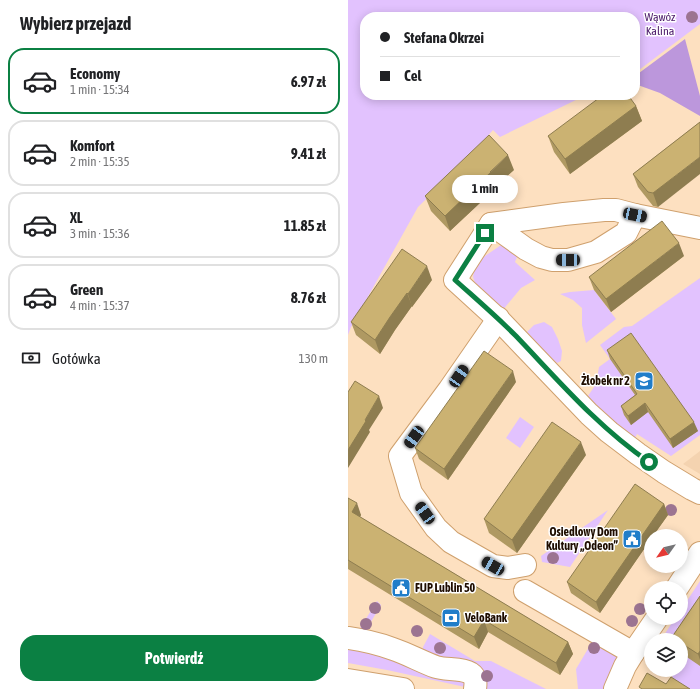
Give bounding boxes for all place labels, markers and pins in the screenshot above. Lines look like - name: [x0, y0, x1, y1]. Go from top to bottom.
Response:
- school or university icon: Żłobek nr 2: [633, 370, 655, 392]
- place label: Żłobek nr 2: [581, 373, 630, 388]
- place label: Osiedlowy Dom Kultury „Odeon”: [546, 525, 619, 553]
- public building icon: Osiedlowy Dom Kultury „Odeon”: [621, 528, 643, 550]
- public building icon: FUP Lublin 50: [390, 577, 412, 599]
- place label: FUP Lublin 50: [415, 581, 476, 595]
- bank icon: VeloBank: [440, 607, 462, 629]
- place label: VeloBank: [464, 611, 508, 625]

